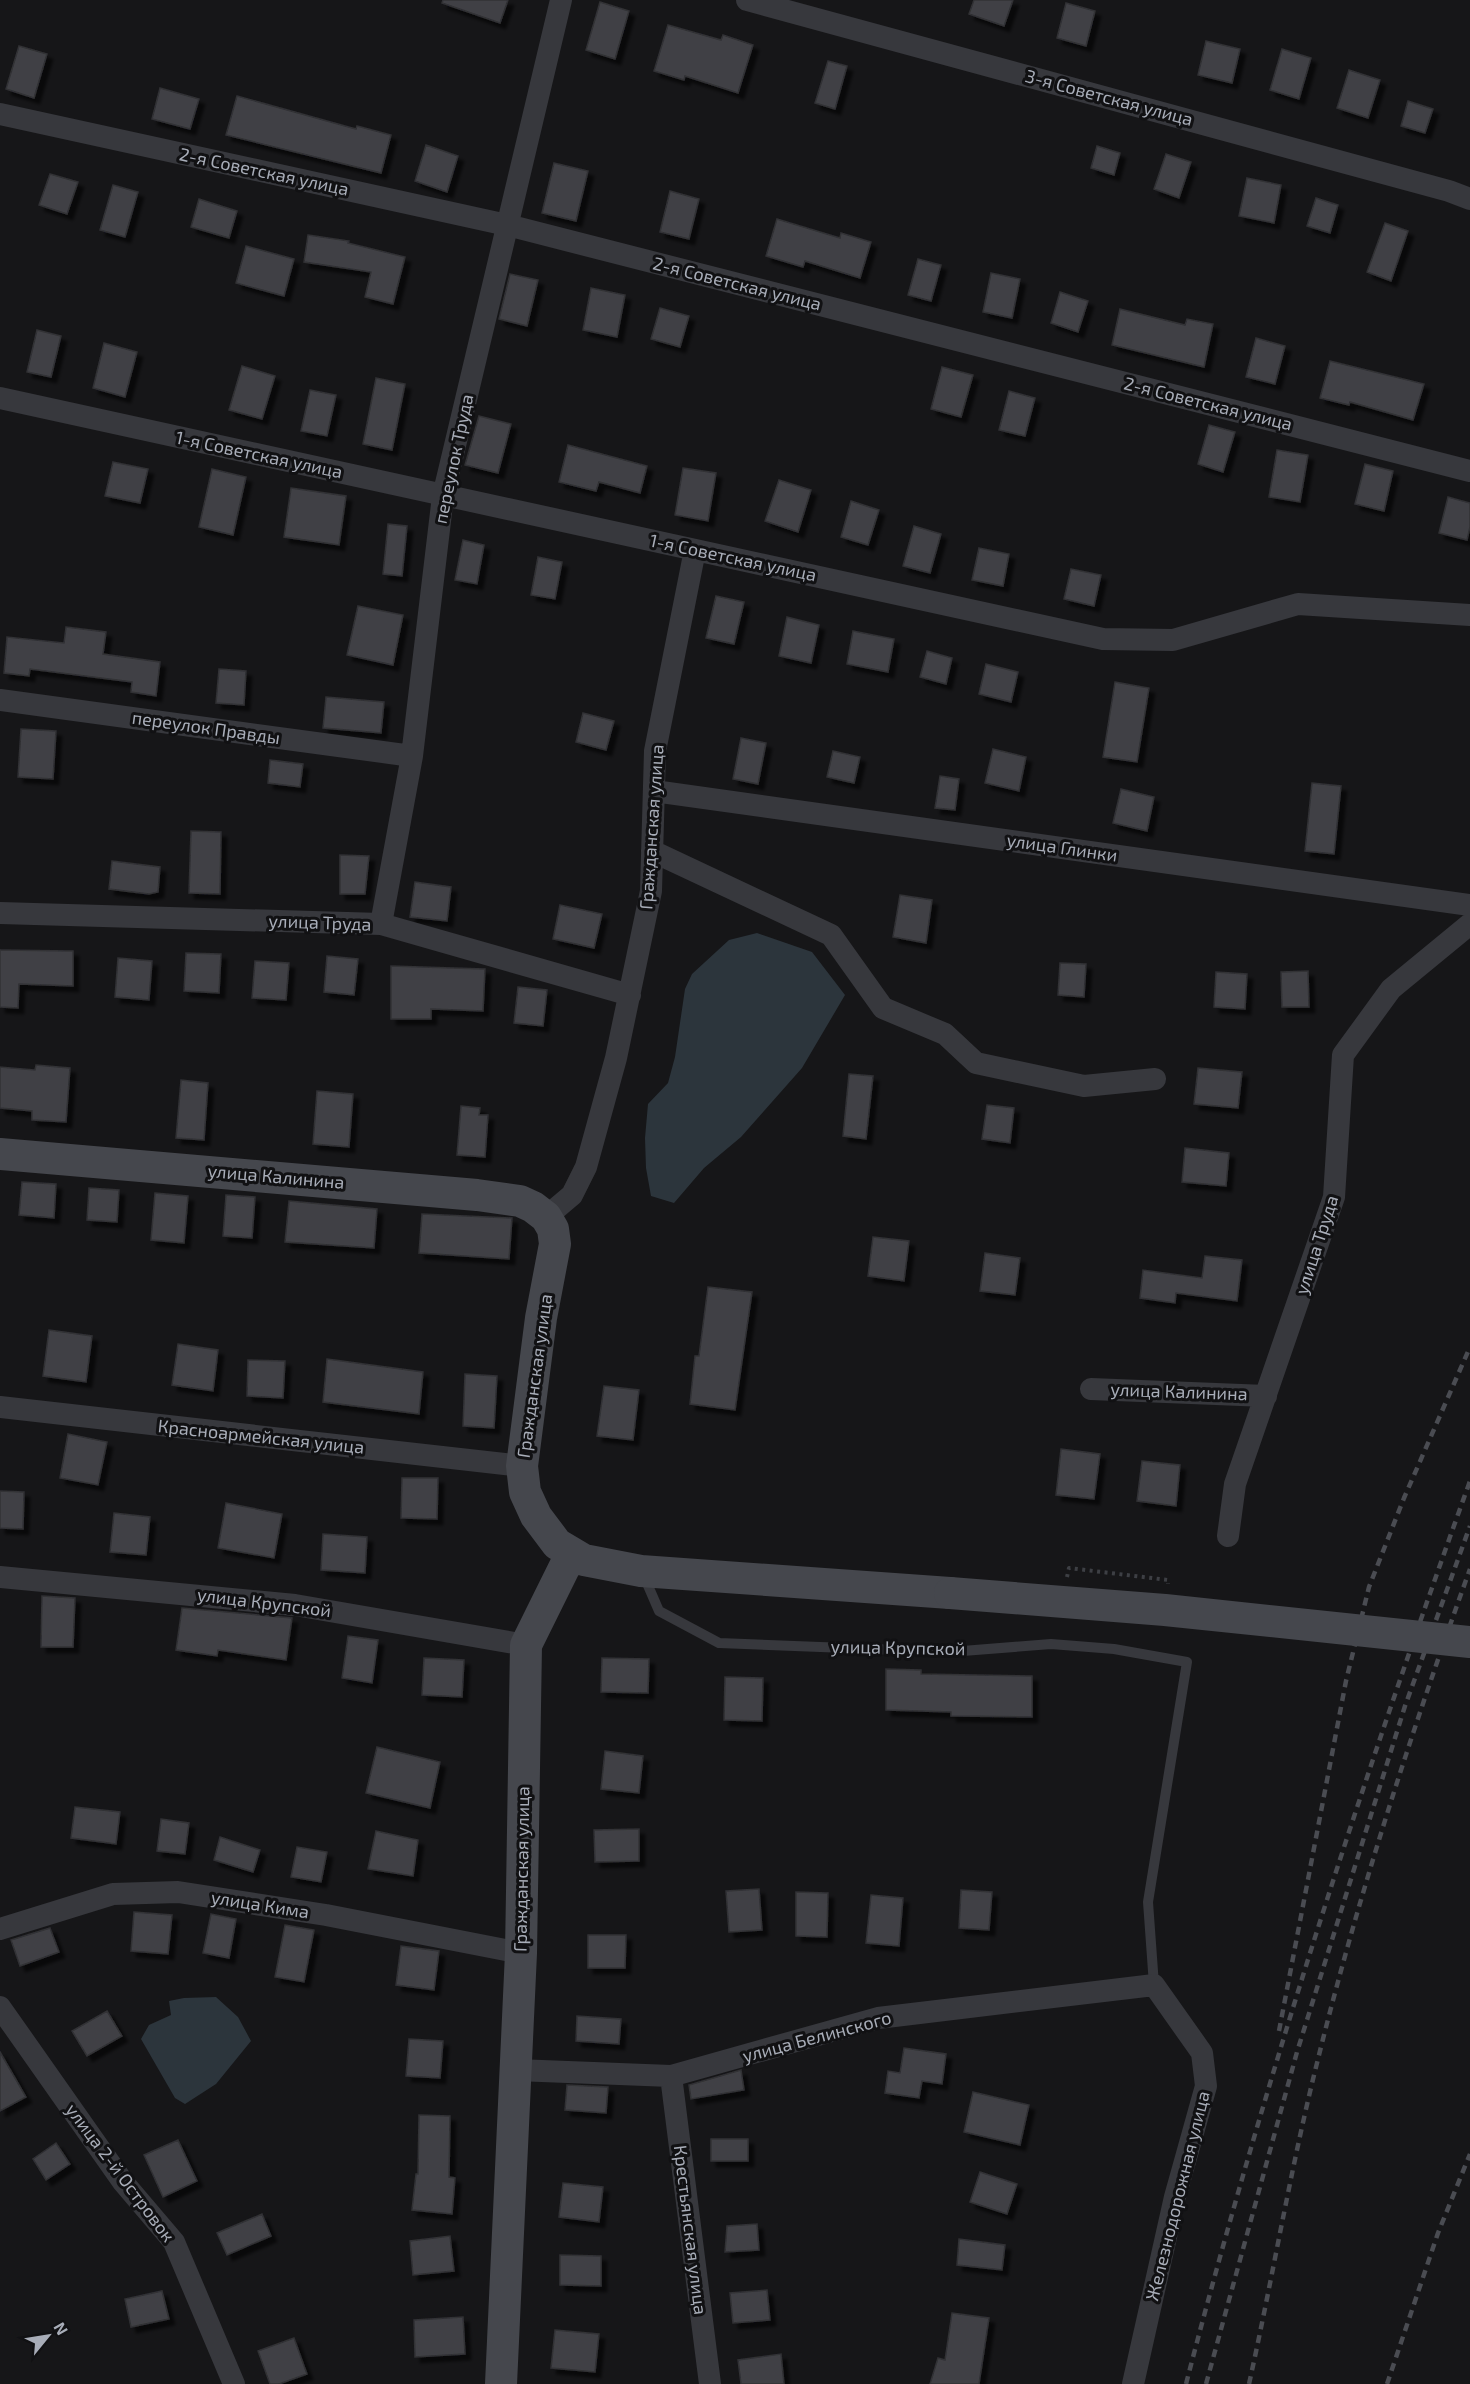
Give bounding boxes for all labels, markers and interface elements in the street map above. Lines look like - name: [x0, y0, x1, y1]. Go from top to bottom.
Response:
- street label: 3-я Советская улица: [1023, 64, 1196, 130]
- street label: 2-я Советская улица: [177, 142, 351, 200]
- street label: 2-я Советская улица: [651, 251, 824, 315]
- street label: 2-я Советская улица: [1122, 371, 1295, 435]
- street label: переулок Труда: [429, 392, 477, 526]
- street label: 1-я Советская улица: [174, 426, 345, 482]
- street label: 1-я Советская улица: [648, 529, 819, 585]
- street label: переулок Правды: [131, 706, 282, 748]
- street label: Гражданская улица: [634, 744, 668, 910]
- street label: улица Глинки: [1005, 828, 1119, 866]
- street label: улица Труда: [268, 909, 372, 935]
- street label: улица Калинина: [207, 1159, 345, 1193]
- street label: улица Труда: [1290, 1192, 1342, 1297]
- street label: Гражданская улица: [512, 1292, 556, 1459]
- street label: улица Калинина: [1110, 1378, 1248, 1404]
- street label: Красноармейская улица: [157, 1414, 365, 1458]
- street label: улица Крупской: [196, 1583, 332, 1621]
- street label: улица Крупской: [830, 1635, 966, 1659]
- street label: Гражданская улица: [509, 1786, 533, 1952]
- street label: улица Кима: [210, 1885, 311, 1923]
- street label: улица Белинского: [740, 2006, 894, 2066]
- street label: Железнодорожная улица: [1140, 2089, 1214, 2303]
- street label: улица 2-й Островок: [62, 2099, 180, 2246]
- street label: Крестьянская улица: [670, 2144, 712, 2316]
- north arrow: [18, 2306, 78, 2366]
- text: N: [50, 2318, 73, 2338]

